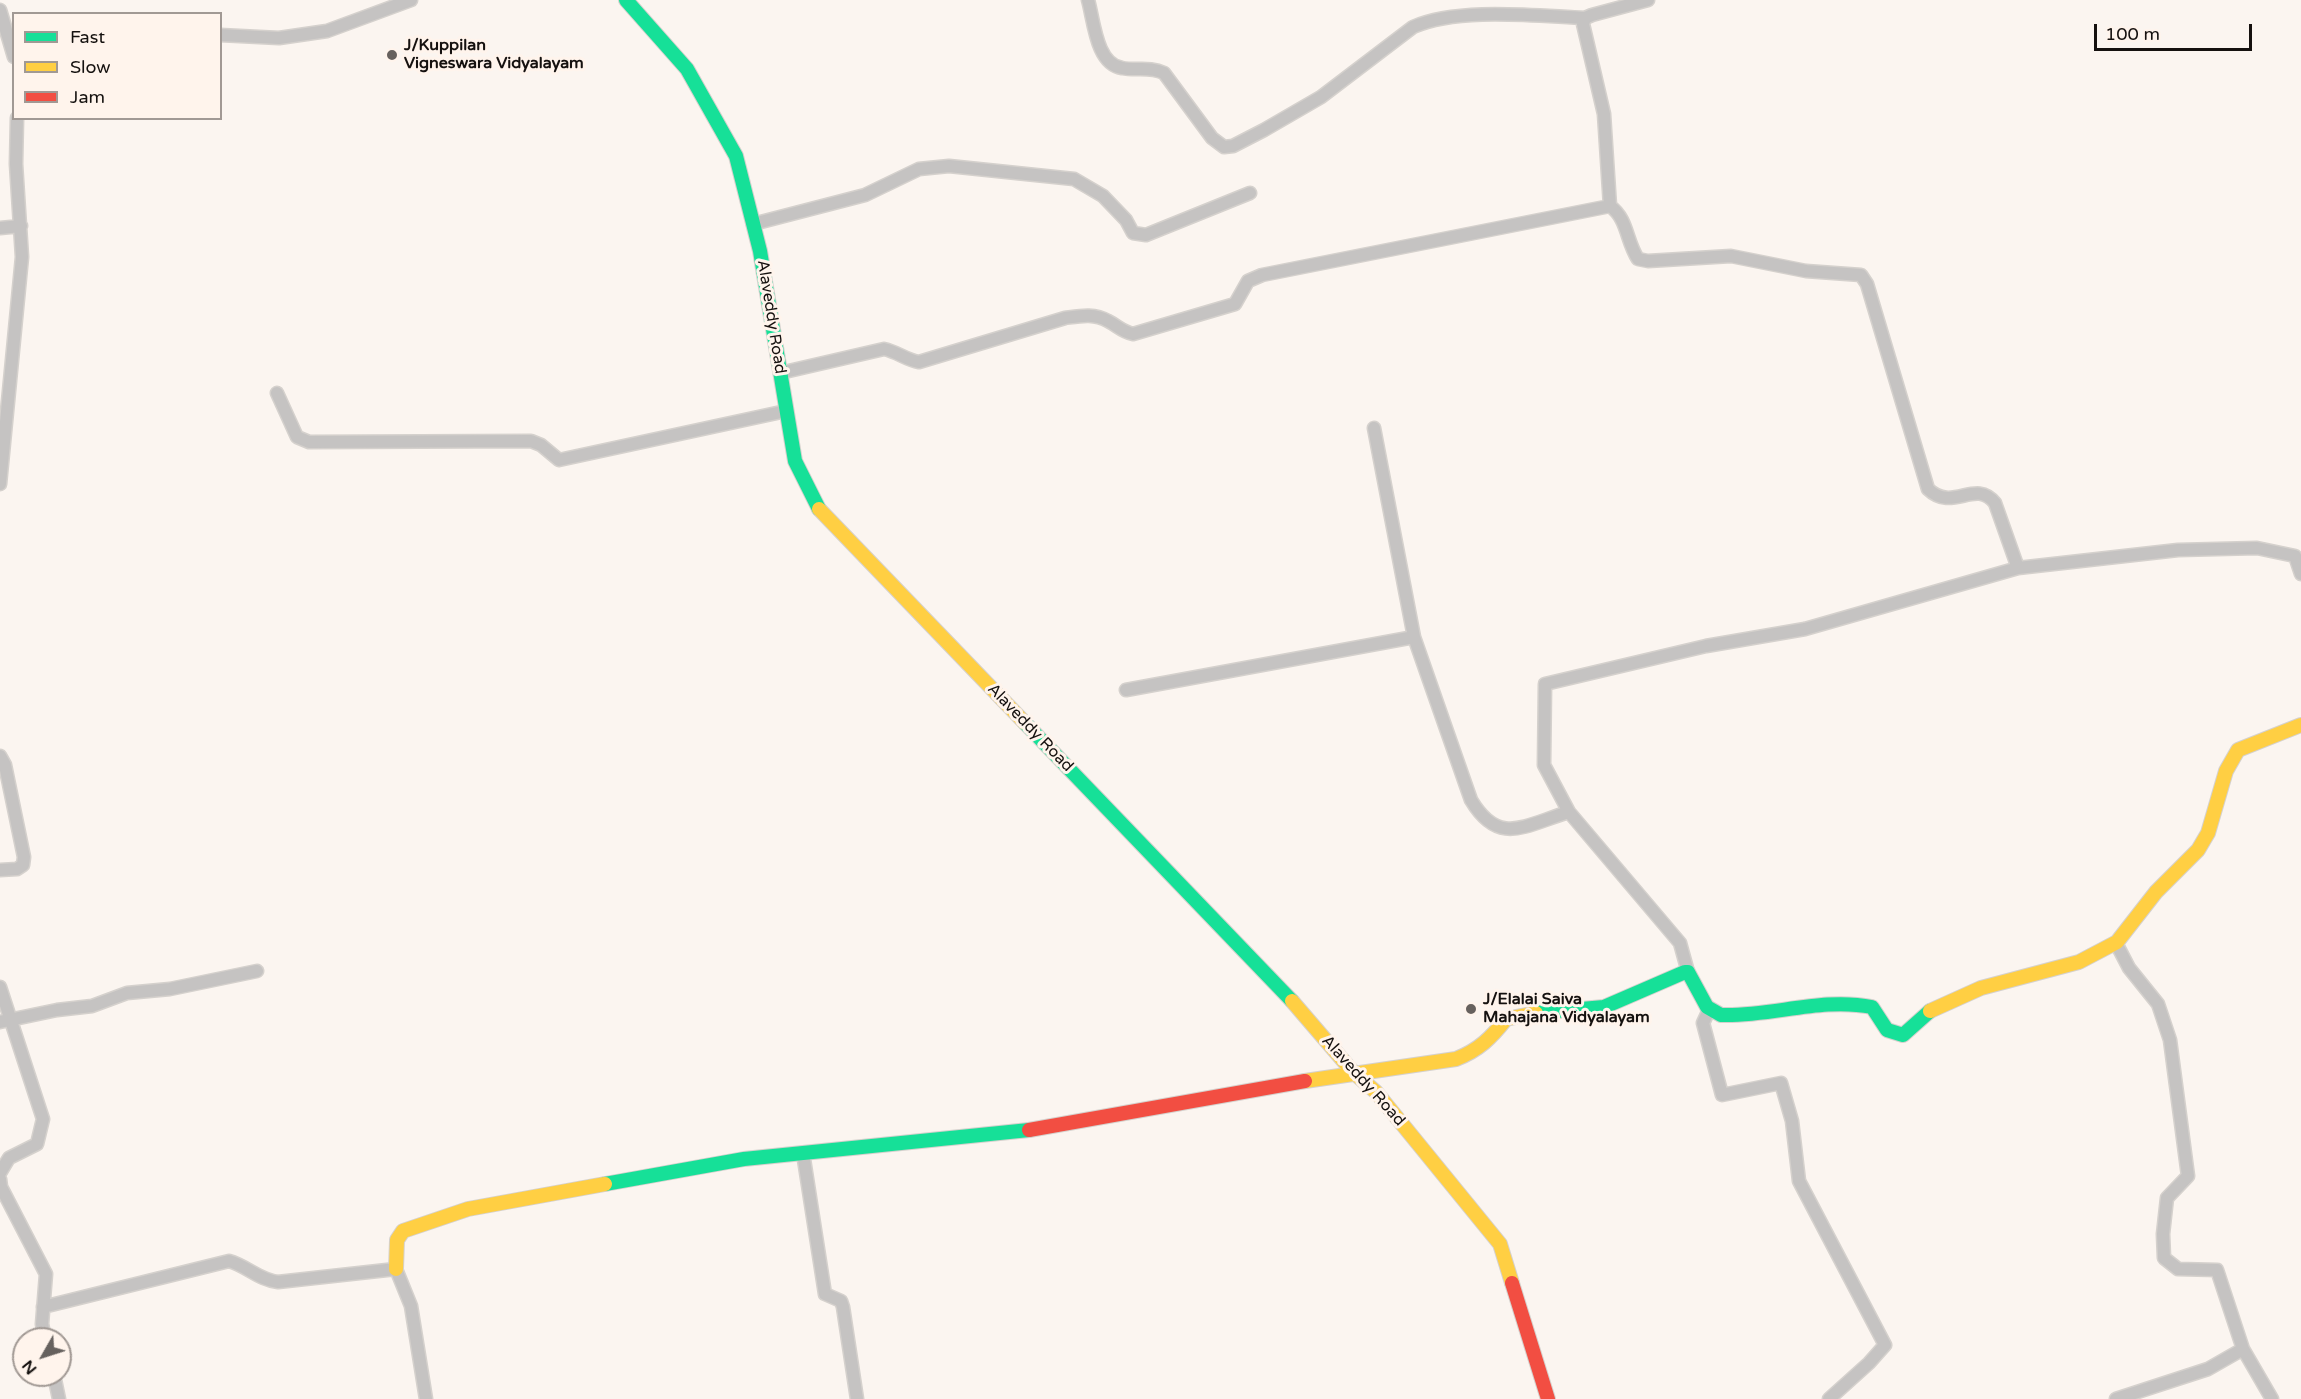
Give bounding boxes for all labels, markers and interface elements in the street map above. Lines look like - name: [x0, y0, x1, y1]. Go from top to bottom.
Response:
- legend: [12, 12, 222, 120]
- scale bar: [2097, 12, 2254, 50]
- text: 100 m: [2105, 23, 2160, 45]
- text: Fast: [70, 26, 105, 48]
- place label: J/Kuppilan Vigneswara Vidyalayam: [404, 36, 584, 74]
- marker: J/Kuppilan Vigneswara Vidyalayam: [385, 48, 399, 62]
- text: Slow: [70, 56, 111, 78]
- text: Jam: [70, 86, 105, 108]
- street label: Alaveddy Road: [753, 259, 789, 375]
- street label: Alaveddy Road: [983, 680, 1077, 776]
- place label: J/Elalai Saiva Mahajana Vidyalayam: [1483, 990, 1650, 1028]
- marker: J/Elalai Saiva Mahajana Vidyalayam: [1464, 1002, 1478, 1016]
- street label: Alaveddy Road: [1317, 1032, 1409, 1130]
- north arrow: [12, 1327, 72, 1387]
- text: N: [18, 1356, 41, 1378]

